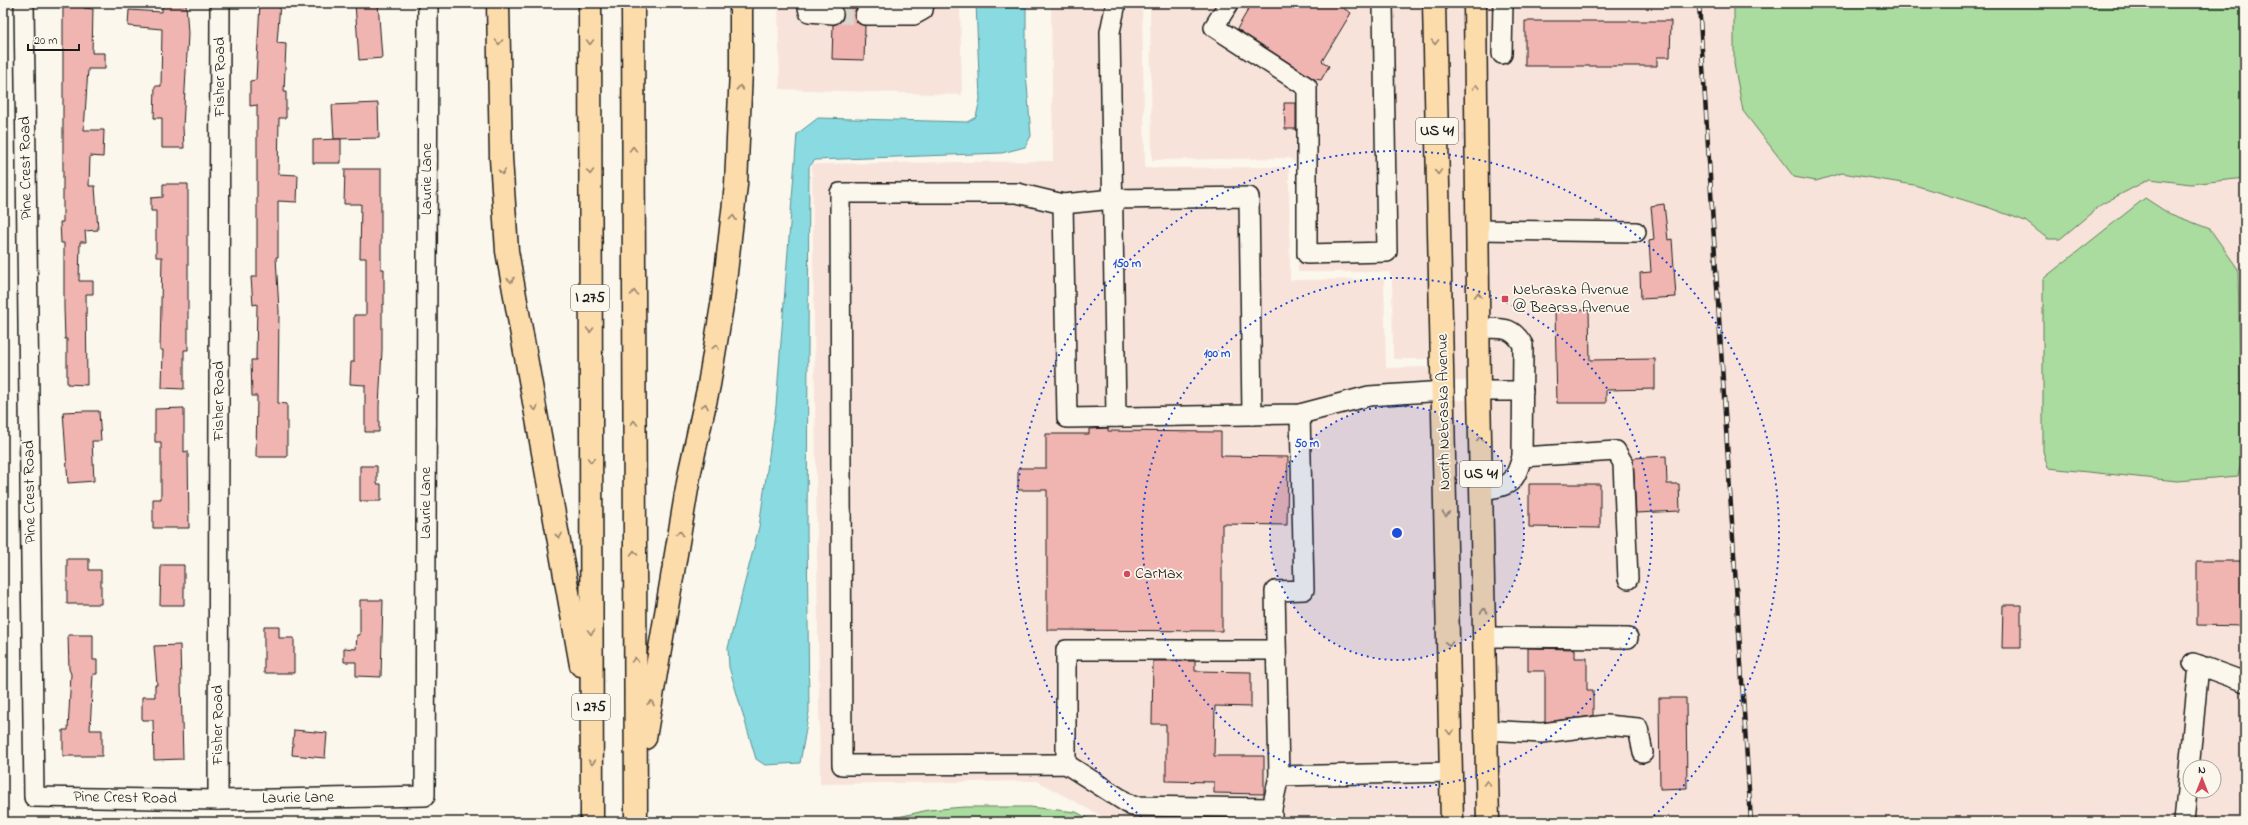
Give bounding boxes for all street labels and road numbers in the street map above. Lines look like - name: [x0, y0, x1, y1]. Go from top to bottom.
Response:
- street label: Fisher Road: [208, 37, 232, 118]
- street label: Pine Crest Road: [13, 116, 39, 220]
- road number: US 41: [1416, 118, 1458, 144]
- street label: Laurie Lane: [415, 142, 439, 215]
- road number: I 275: [571, 285, 609, 311]
- street label: North Nebraska Avenue: [1431, 333, 1457, 491]
- street label: Fisher Road: [207, 361, 231, 442]
- street label: Pine Crest Road: [17, 440, 43, 544]
- road number: US 41: [1460, 461, 1502, 487]
- street label: Laurie Lane: [414, 466, 438, 539]
- street label: Fisher Road: [206, 685, 230, 766]
- road number: I 275: [572, 694, 610, 720]
- street label: Pine Crest Road: [73, 785, 177, 811]
- street label: Laurie Lane: [262, 785, 335, 811]

